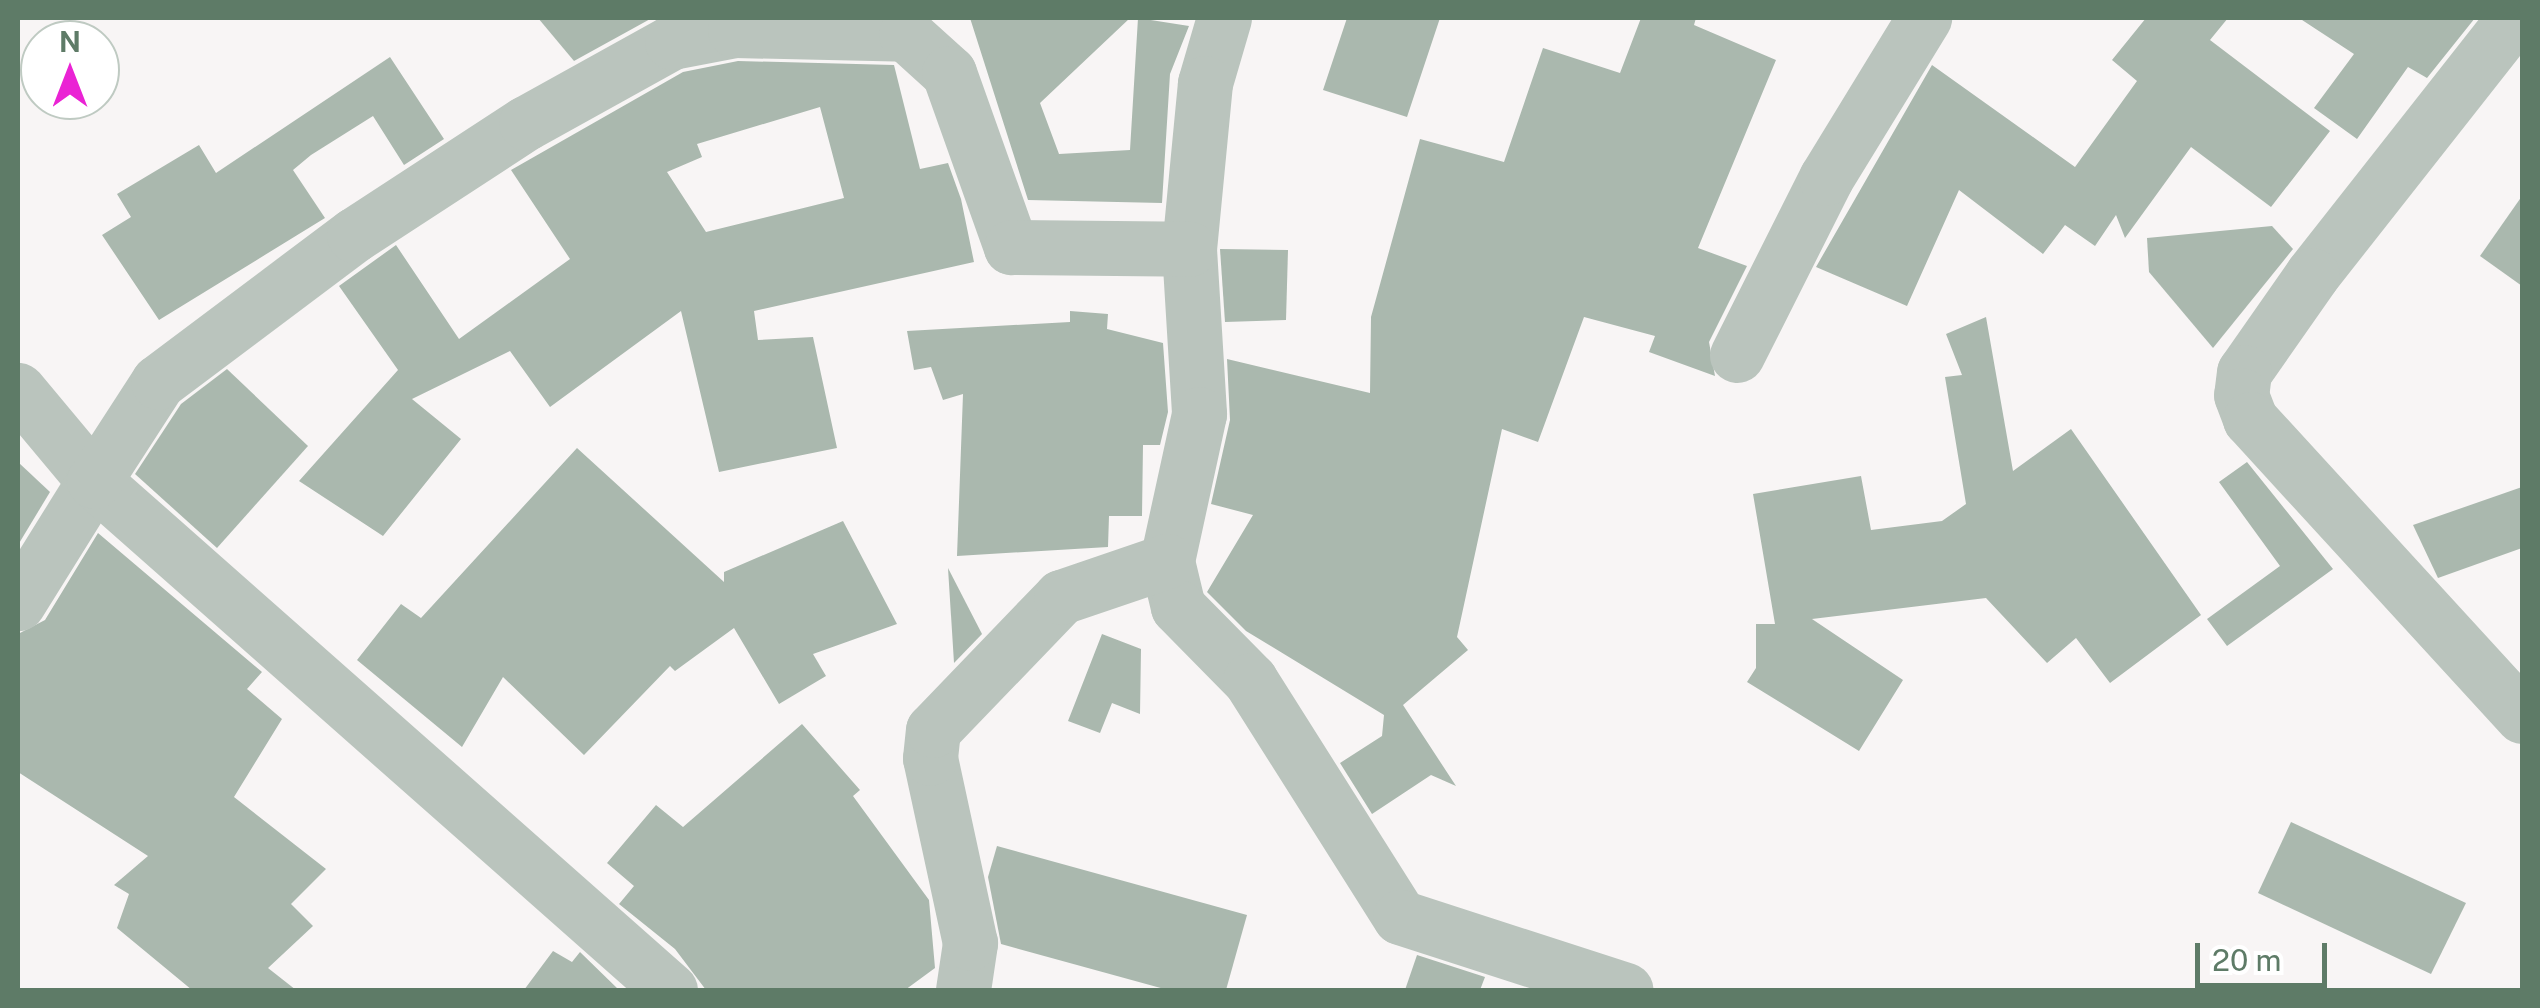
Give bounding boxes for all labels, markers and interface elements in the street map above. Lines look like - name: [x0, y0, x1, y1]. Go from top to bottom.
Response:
- north arrow: [20, 20, 120, 120]
- text: N: [59, 25, 81, 58]
- scale bar: [2200, 923, 2332, 985]
- text: 20 m: [2212, 942, 2281, 978]

